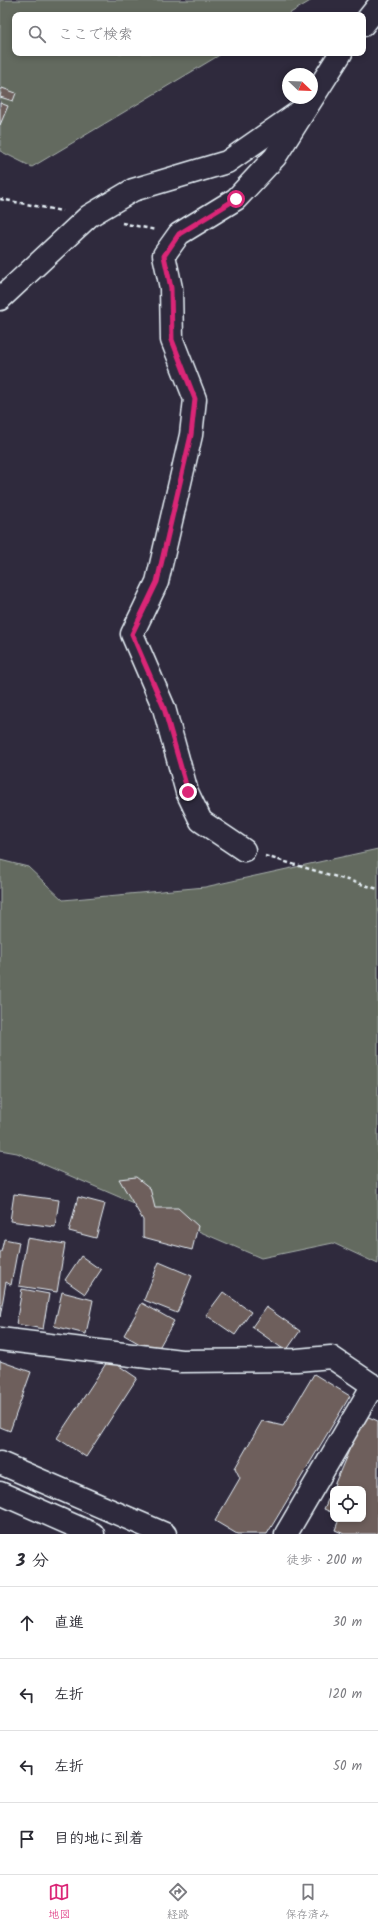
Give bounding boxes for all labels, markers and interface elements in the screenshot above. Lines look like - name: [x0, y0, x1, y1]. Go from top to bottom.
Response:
- search box: [12, 12, 366, 56]
- icon: search: [26, 23, 48, 45]
- text: ここで検索: [58, 23, 133, 47]
- north arrow: [282, 68, 318, 104]
- route start: [227, 190, 245, 208]
- route end: [179, 783, 197, 801]
- map controls: [330, 1486, 366, 1522]
- button: locate: [330, 1486, 366, 1522]
- text: 3 分: [16, 1548, 49, 1575]
- text: 徒歩 · 200 m: [286, 1550, 362, 1571]
- text: 直進: [54, 1611, 84, 1635]
- icon: ahead: [16, 1612, 38, 1634]
- text: 30 m: [333, 1612, 362, 1633]
- text: 左折: [54, 1683, 84, 1707]
- icon: left: [16, 1684, 38, 1706]
- text: 120 m: [328, 1684, 362, 1705]
- text: 左折: [54, 1755, 84, 1779]
- icon: left: [16, 1756, 38, 1778]
- text: 50 m: [333, 1756, 362, 1777]
- text: 目的地に到着: [54, 1827, 144, 1851]
- icon: arrive: [16, 1828, 38, 1850]
- tab: 地図: [48, 1881, 70, 1924]
- tab: 経路: [167, 1881, 189, 1924]
- tab: 保存済み: [286, 1881, 330, 1924]

